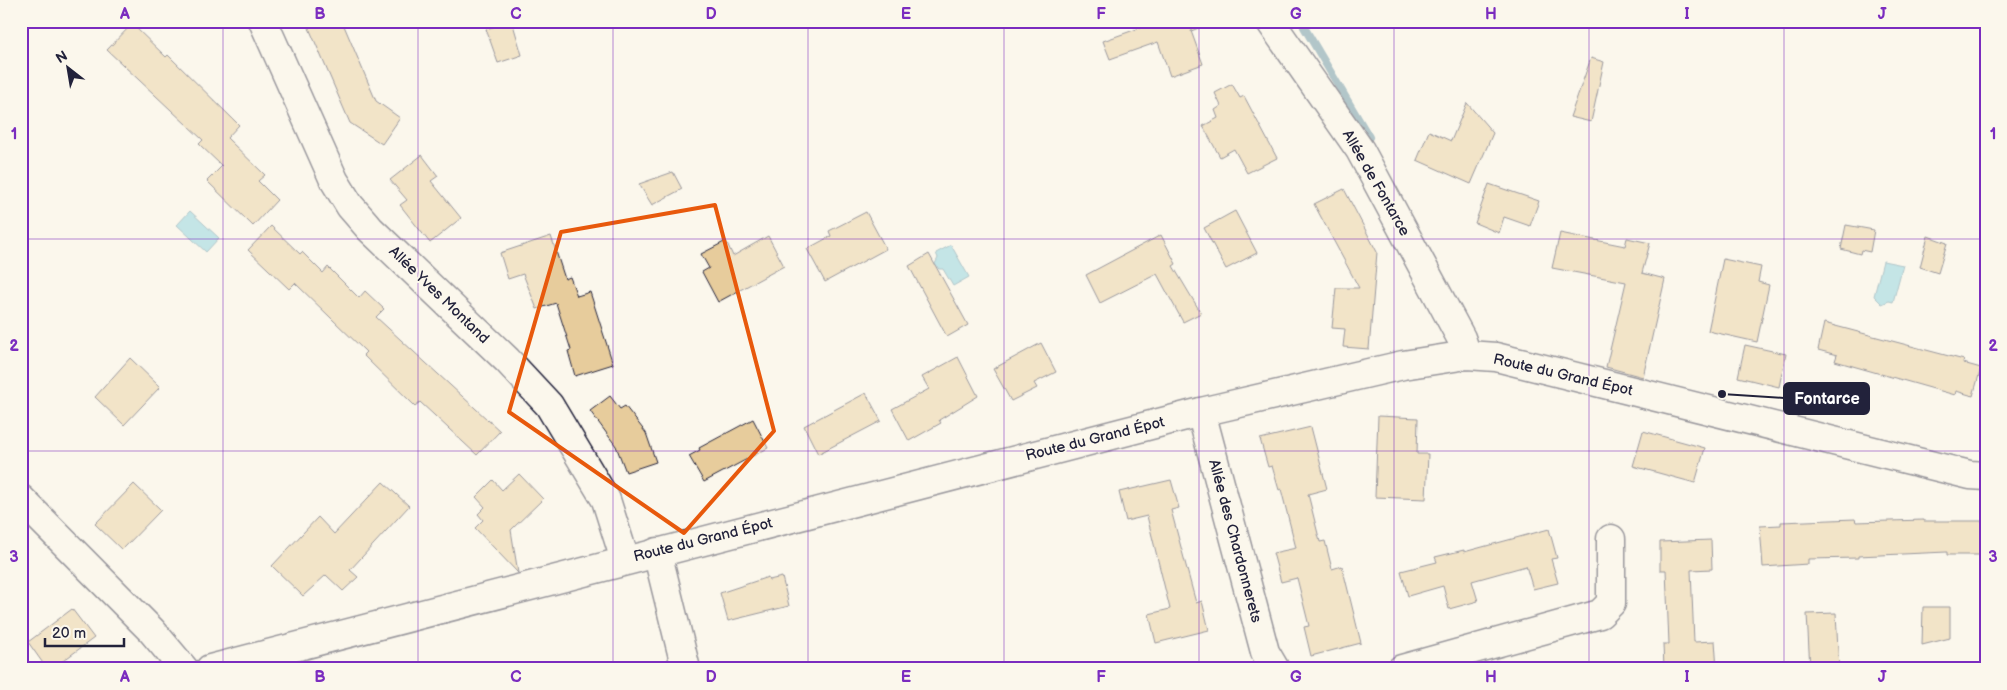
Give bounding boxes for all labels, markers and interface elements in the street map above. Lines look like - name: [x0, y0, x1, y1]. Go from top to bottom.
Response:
- text: A: [119, 5, 130, 24]
- text: B: [314, 5, 326, 24]
- text: C: [510, 5, 522, 24]
- text: D: [705, 5, 717, 24]
- text: E: [901, 5, 911, 24]
- text: F: [1096, 5, 1106, 24]
- text: G: [1290, 5, 1302, 24]
- text: H: [1485, 5, 1497, 24]
- text: I: [1684, 5, 1690, 24]
- text: J: [1878, 5, 1887, 24]
- north arrow: [42, 42, 92, 92]
- text: N: [53, 47, 70, 67]
- text: 1: [11, 125, 17, 144]
- text: 1: [1990, 125, 1996, 144]
- street label: Allée de Fontarce: [1338, 127, 1414, 240]
- street label: Allée Yves Montand: [385, 242, 493, 348]
- text: 2: [9, 337, 19, 356]
- text: 2: [1988, 337, 1998, 356]
- street label: Route du Grand Épot: [1491, 350, 1635, 400]
- callout: Fontarce: [1784, 383, 1869, 414]
- text: Fontarce: [1794, 390, 1860, 409]
- street label: Route du Grand Épot: [1023, 412, 1167, 465]
- street label: Allée des Chardonnerets: [1204, 457, 1266, 625]
- street label: Route du Grand Épot: [631, 513, 775, 566]
- text: 3: [9, 548, 19, 567]
- text: 3: [1988, 548, 1998, 567]
- scale bar: [45, 615, 124, 647]
- text: 20 m: [52, 624, 86, 643]
- text: A: [119, 668, 130, 687]
- text: B: [314, 668, 326, 687]
- text: C: [510, 668, 522, 687]
- text: D: [705, 668, 717, 687]
- text: E: [901, 668, 911, 687]
- text: F: [1096, 668, 1106, 687]
- text: G: [1290, 668, 1302, 687]
- text: H: [1485, 668, 1497, 687]
- text: I: [1684, 668, 1690, 687]
- text: J: [1878, 668, 1887, 687]

